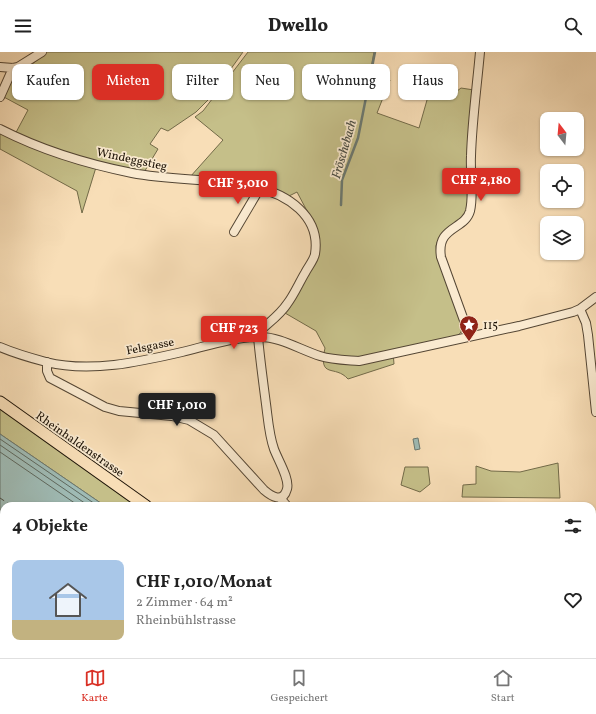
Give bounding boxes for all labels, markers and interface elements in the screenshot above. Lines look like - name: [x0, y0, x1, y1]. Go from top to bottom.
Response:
- text: Dwello: [268, 14, 328, 39]
- icon: menu: [12, 15, 34, 37]
- icon: search: [562, 15, 584, 37]
- chip: Kaufen: [12, 64, 84, 100]
- chip: Mieten: [92, 64, 164, 100]
- chip: Filter: [172, 64, 233, 100]
- chip: Neu: [241, 64, 294, 100]
- chip: Wohnung: [302, 64, 390, 100]
- chip: Haus: [398, 64, 458, 100]
- north arrow: [540, 112, 584, 156]
- map controls: [540, 112, 584, 260]
- water label: Fröschebach: [328, 117, 362, 181]
- street label: Windeggstieg: [95, 145, 169, 175]
- button: locate: [540, 164, 584, 208]
- pin: CHF 2,180: [435, 168, 527, 202]
- pin: CHF 3,010: [192, 171, 284, 205]
- text: CHF 2,180: [451, 172, 511, 190]
- text: CHF 3,010: [208, 175, 268, 193]
- button: layers: [540, 216, 584, 260]
- place icon: 115: [458, 314, 480, 342]
- pin: CHF 723: [197, 316, 271, 350]
- place label: 115: [483, 318, 498, 334]
- text: CHF 723: [210, 320, 258, 338]
- street label: Felsgasse: [125, 334, 176, 359]
- pin: CHF 1,010: [131, 393, 223, 427]
- text: CHF 1,010: [148, 397, 206, 415]
- street label: Rheinhaldenstrasse: [32, 408, 127, 482]
- text: 4 Objekte: [12, 515, 88, 538]
- icon: filters: [562, 515, 584, 537]
- text: CHF 1,010/Monat: [136, 571, 272, 594]
- icon: home: [44, 576, 92, 624]
- icon: heart: [562, 589, 584, 611]
- text: 2 Zimmer · 64 m²: [136, 594, 233, 612]
- text: Rheinbühlstrasse: [136, 612, 236, 630]
- tab: Karte: [81, 667, 108, 706]
- tab: Gespeichert: [270, 667, 328, 706]
- tab: Start: [491, 667, 515, 706]

